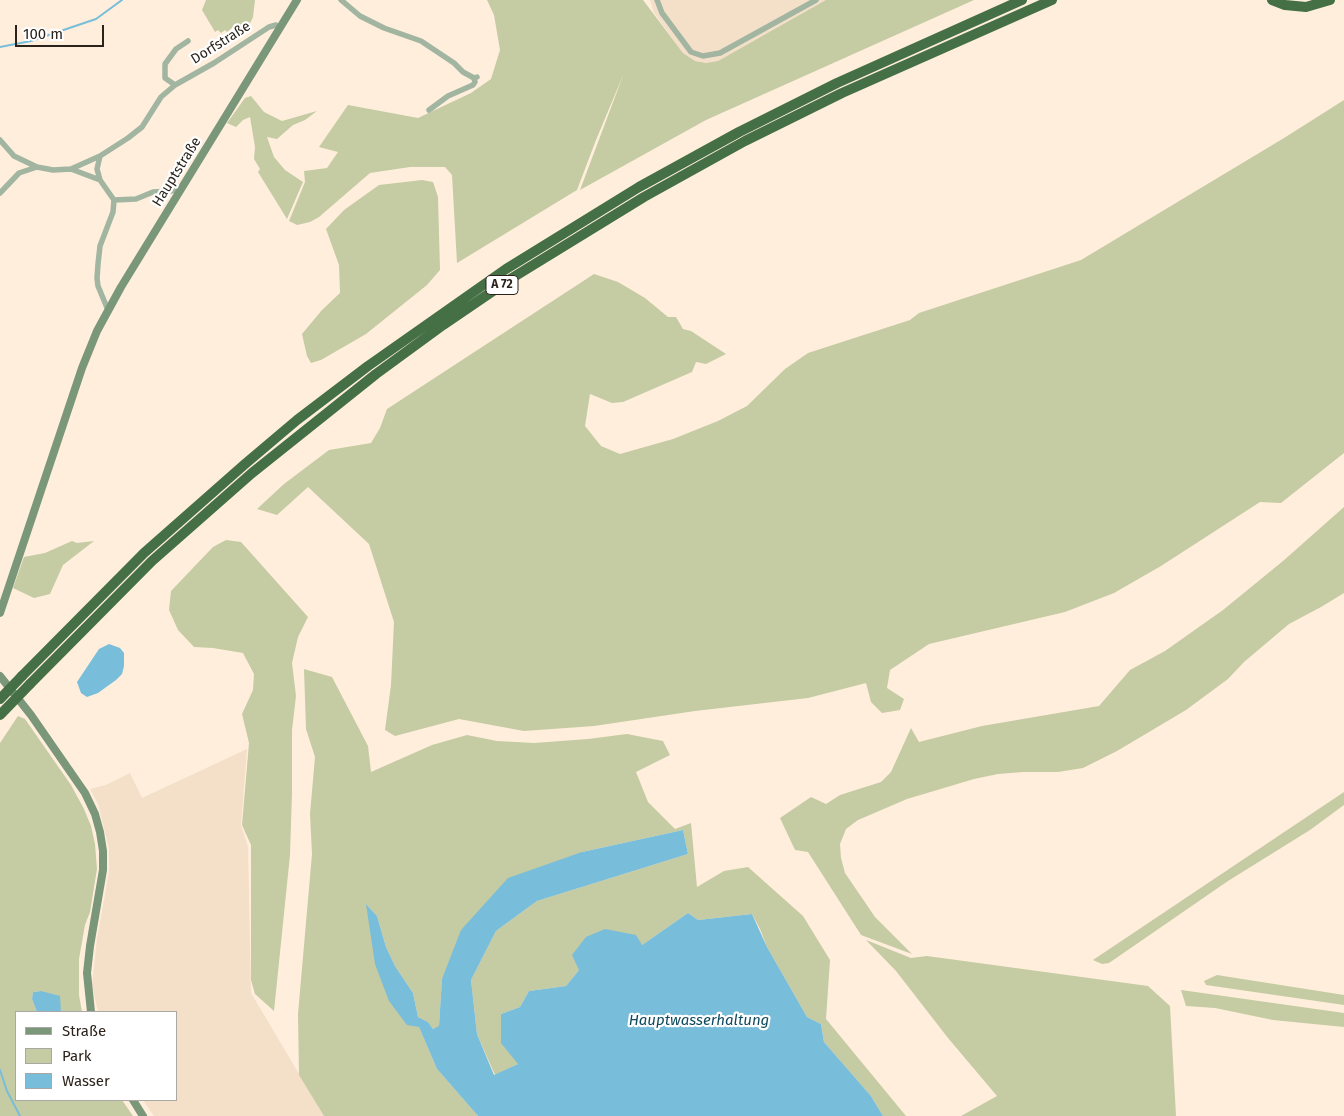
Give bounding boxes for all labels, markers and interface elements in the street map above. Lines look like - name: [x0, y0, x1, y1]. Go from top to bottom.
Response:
- scale bar: [18, 15, 106, 47]
- street label: Dorfstraße: [188, 18, 254, 68]
- text: 100 m: [23, 25, 63, 43]
- street label: Hauptstraße: [149, 134, 205, 210]
- road number: A 72: [486, 276, 518, 294]
- legend: [15, 1011, 178, 1101]
- water label: Hauptwasserhaltung: [629, 1012, 769, 1030]
- text: Straße: [62, 1022, 106, 1040]
- text: Park: [62, 1047, 92, 1065]
- text: Wasser: [62, 1072, 110, 1090]

